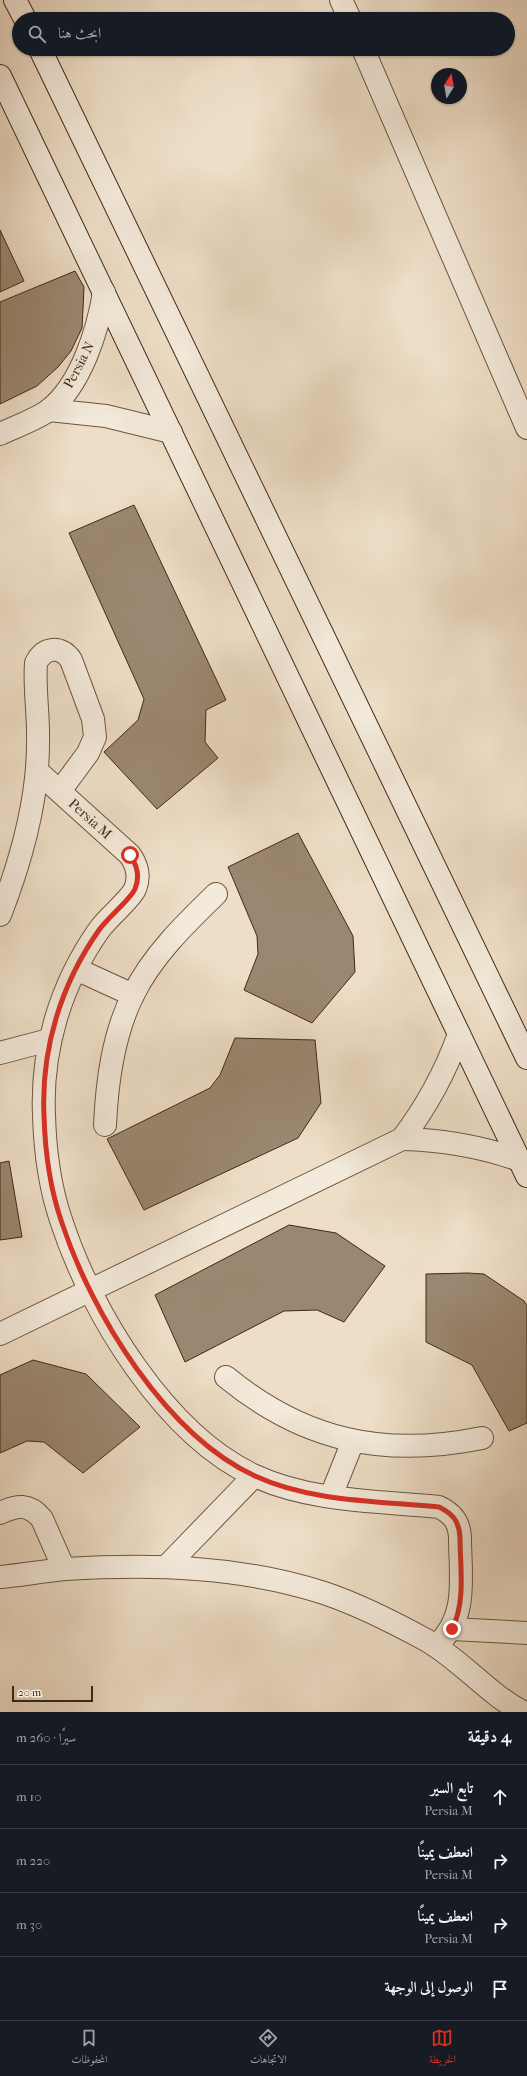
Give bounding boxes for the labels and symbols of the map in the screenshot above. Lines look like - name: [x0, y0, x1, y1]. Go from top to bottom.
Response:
- north arrow: [431, 68, 467, 104]
- street label: Persia N: [60, 338, 99, 391]
- street label: Persia M: [65, 795, 115, 843]
- route start: [121, 846, 139, 864]
- route end: [443, 1620, 461, 1638]
- scale bar: [12, 1684, 93, 1703]

